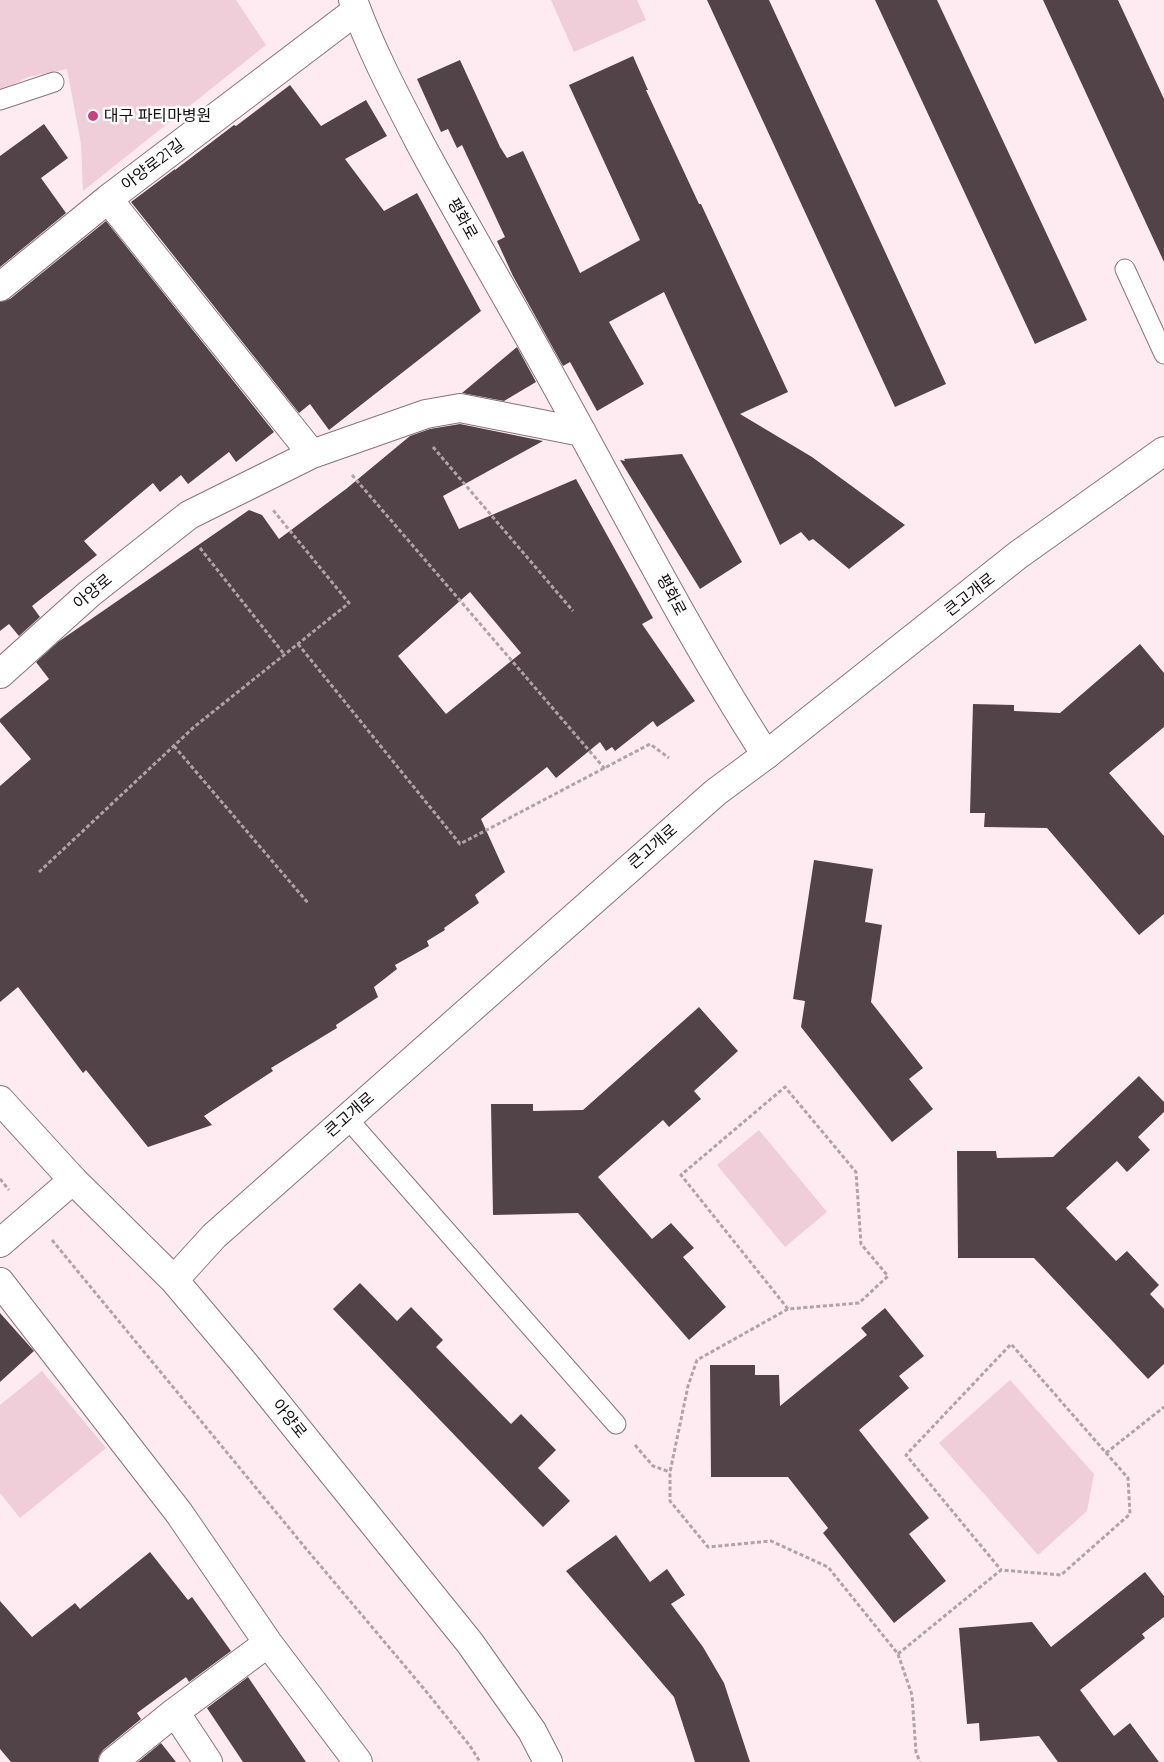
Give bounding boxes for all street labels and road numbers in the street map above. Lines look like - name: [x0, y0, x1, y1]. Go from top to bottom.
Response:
- street label: 아양로21길: [118, 135, 188, 195]
- street label: 평화로: [443, 195, 481, 243]
- street label: 큰고개로: [941, 569, 999, 621]
- street label: 아양로: [70, 570, 116, 614]
- street label: 평화로: [652, 571, 690, 619]
- street label: 큰고개로: [624, 820, 682, 874]
- street label: 큰고개로: [321, 1088, 379, 1142]
- street label: 아양로: [268, 1396, 310, 1442]

